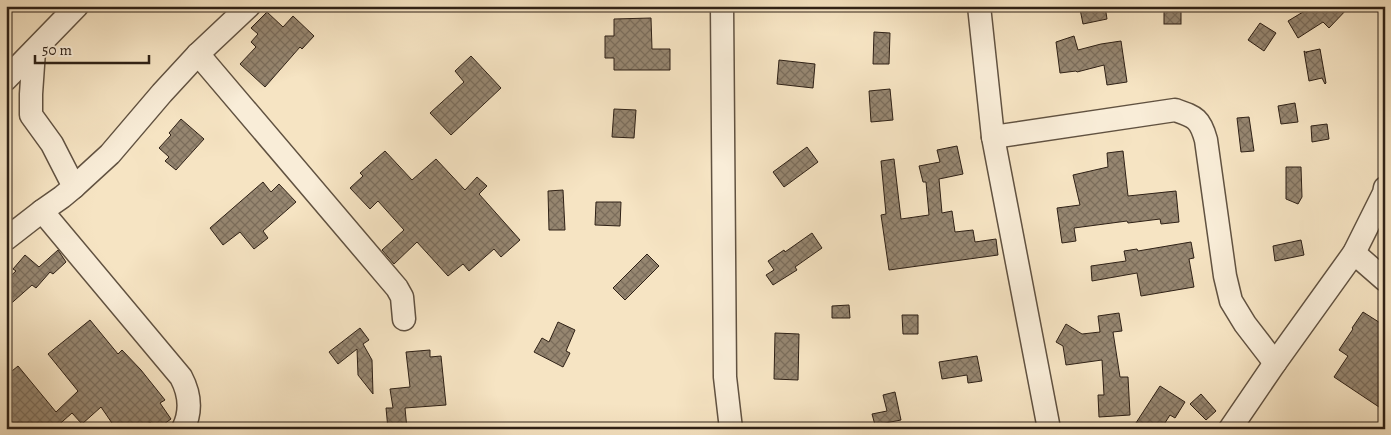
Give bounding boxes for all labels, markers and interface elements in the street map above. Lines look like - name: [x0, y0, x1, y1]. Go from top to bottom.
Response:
- scale bar: [35, 32, 149, 64]
- text: 50 m: [42, 40, 72, 60]

